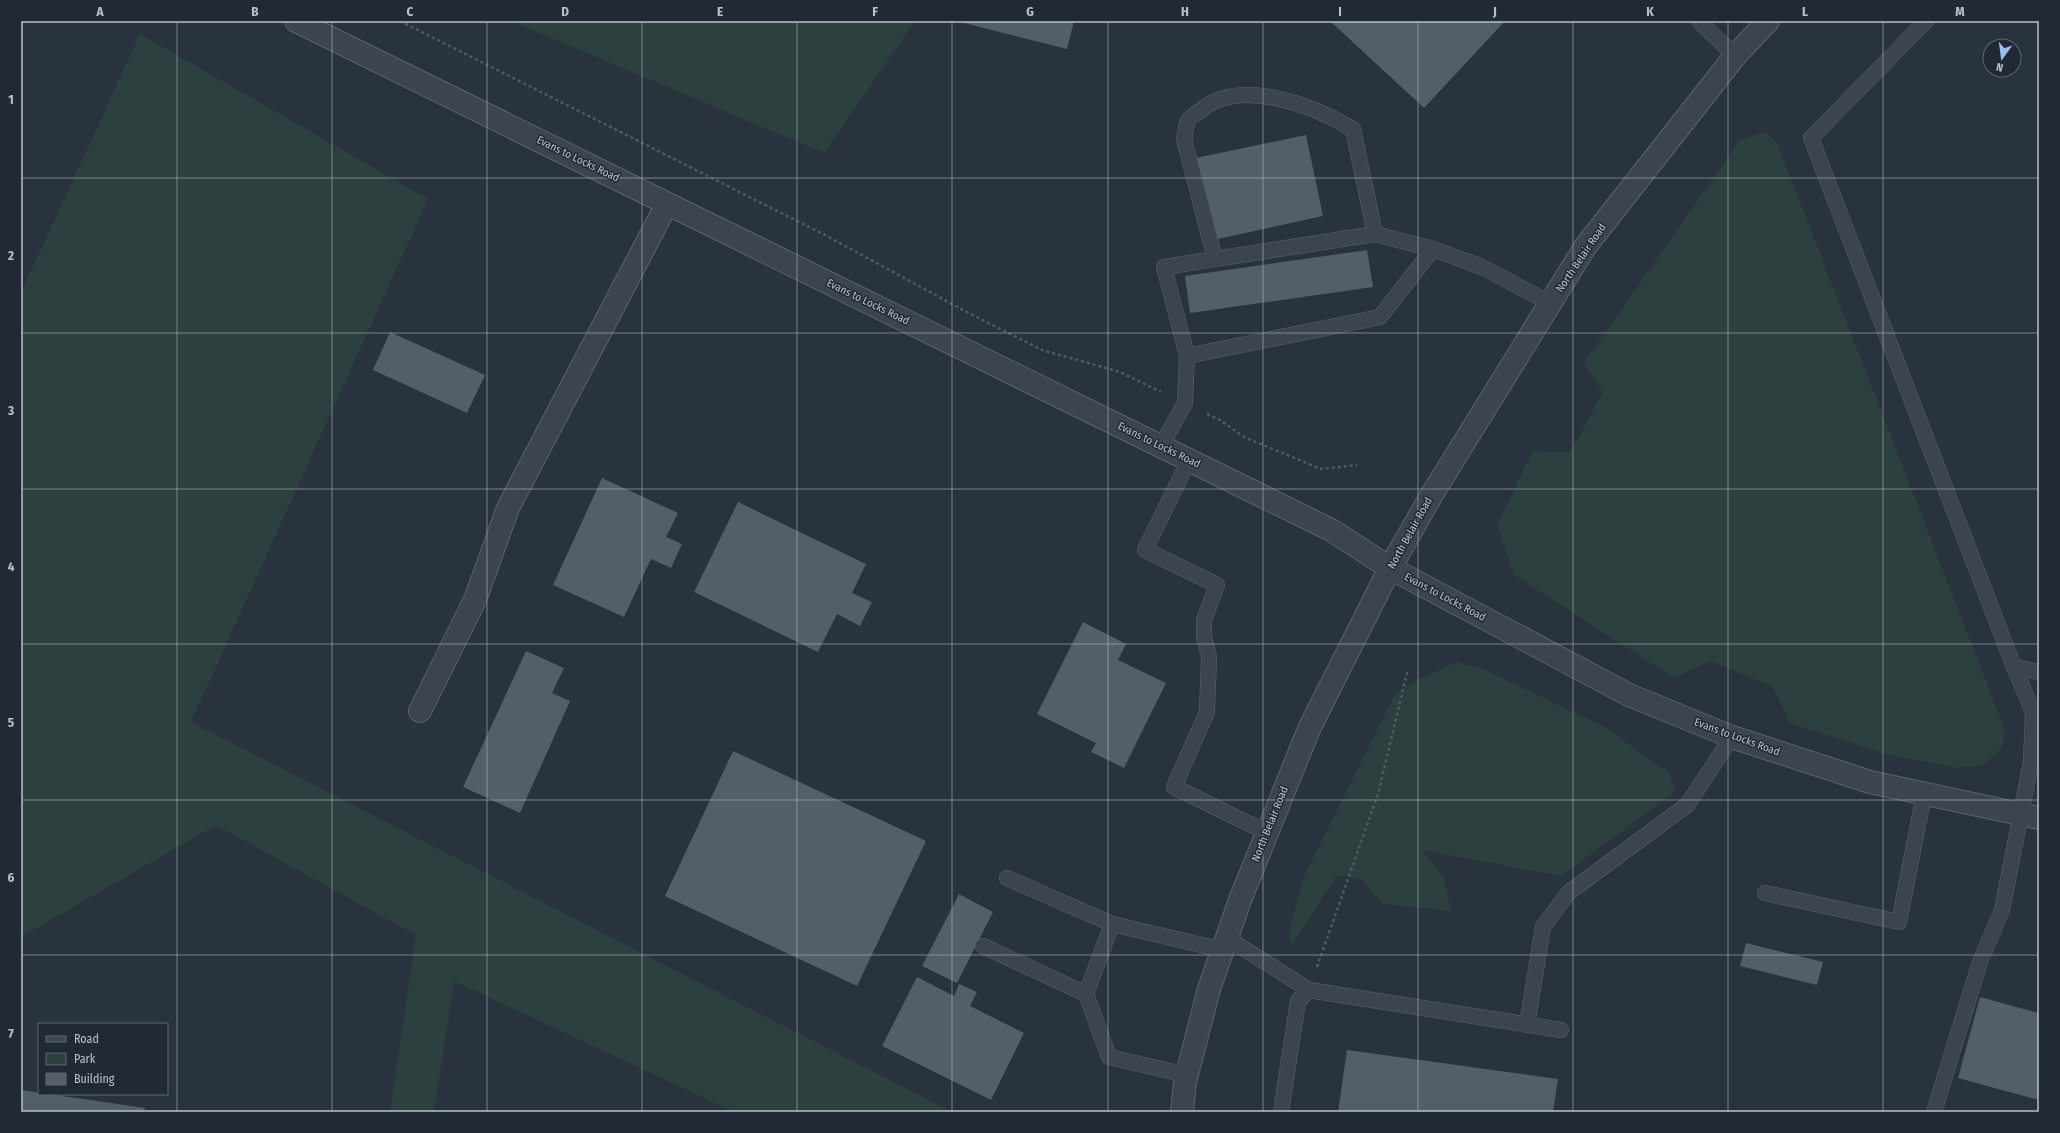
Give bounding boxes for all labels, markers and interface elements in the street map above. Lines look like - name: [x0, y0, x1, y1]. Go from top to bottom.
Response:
- text: A: [95, 4, 104, 19]
- text: B: [251, 4, 259, 19]
- text: C: [407, 4, 414, 19]
- text: D: [561, 4, 569, 19]
- text: E: [717, 4, 723, 19]
- text: F: [872, 4, 878, 19]
- text: G: [1026, 4, 1034, 19]
- text: H: [1181, 4, 1189, 19]
- text: I: [1338, 4, 1342, 19]
- text: J: [1492, 4, 1497, 19]
- text: K: [1646, 4, 1654, 19]
- text: L: [1802, 4, 1808, 19]
- text: M: [1955, 4, 1965, 19]
- north arrow: [1982, 38, 2022, 78]
- text: N: [1995, 60, 2004, 74]
- text: 1: [8, 92, 14, 107]
- street label: Evans to Locks Road: [535, 133, 621, 185]
- street label: North Belair Road: [1553, 221, 1609, 295]
- text: 2: [7, 248, 14, 263]
- street label: Evans to Locks Road: [825, 276, 911, 328]
- text: 3: [7, 403, 14, 418]
- street label: Evans to Locks Road: [1116, 419, 1202, 471]
- street label: North Belair Road: [1385, 495, 1435, 571]
- text: 4: [8, 559, 15, 574]
- street label: Evans to Locks Road: [1402, 570, 1488, 624]
- text: 5: [8, 715, 14, 730]
- street label: Evans to Locks Road: [1692, 715, 1782, 759]
- street label: North Belair Road: [1249, 784, 1291, 864]
- text: 6: [8, 870, 15, 885]
- legend: [38, 1023, 168, 1095]
- text: 7: [8, 1026, 14, 1041]
- text: Road: [74, 1032, 99, 1046]
- text: Park: [74, 1052, 96, 1066]
- text: Building: [74, 1072, 115, 1086]

